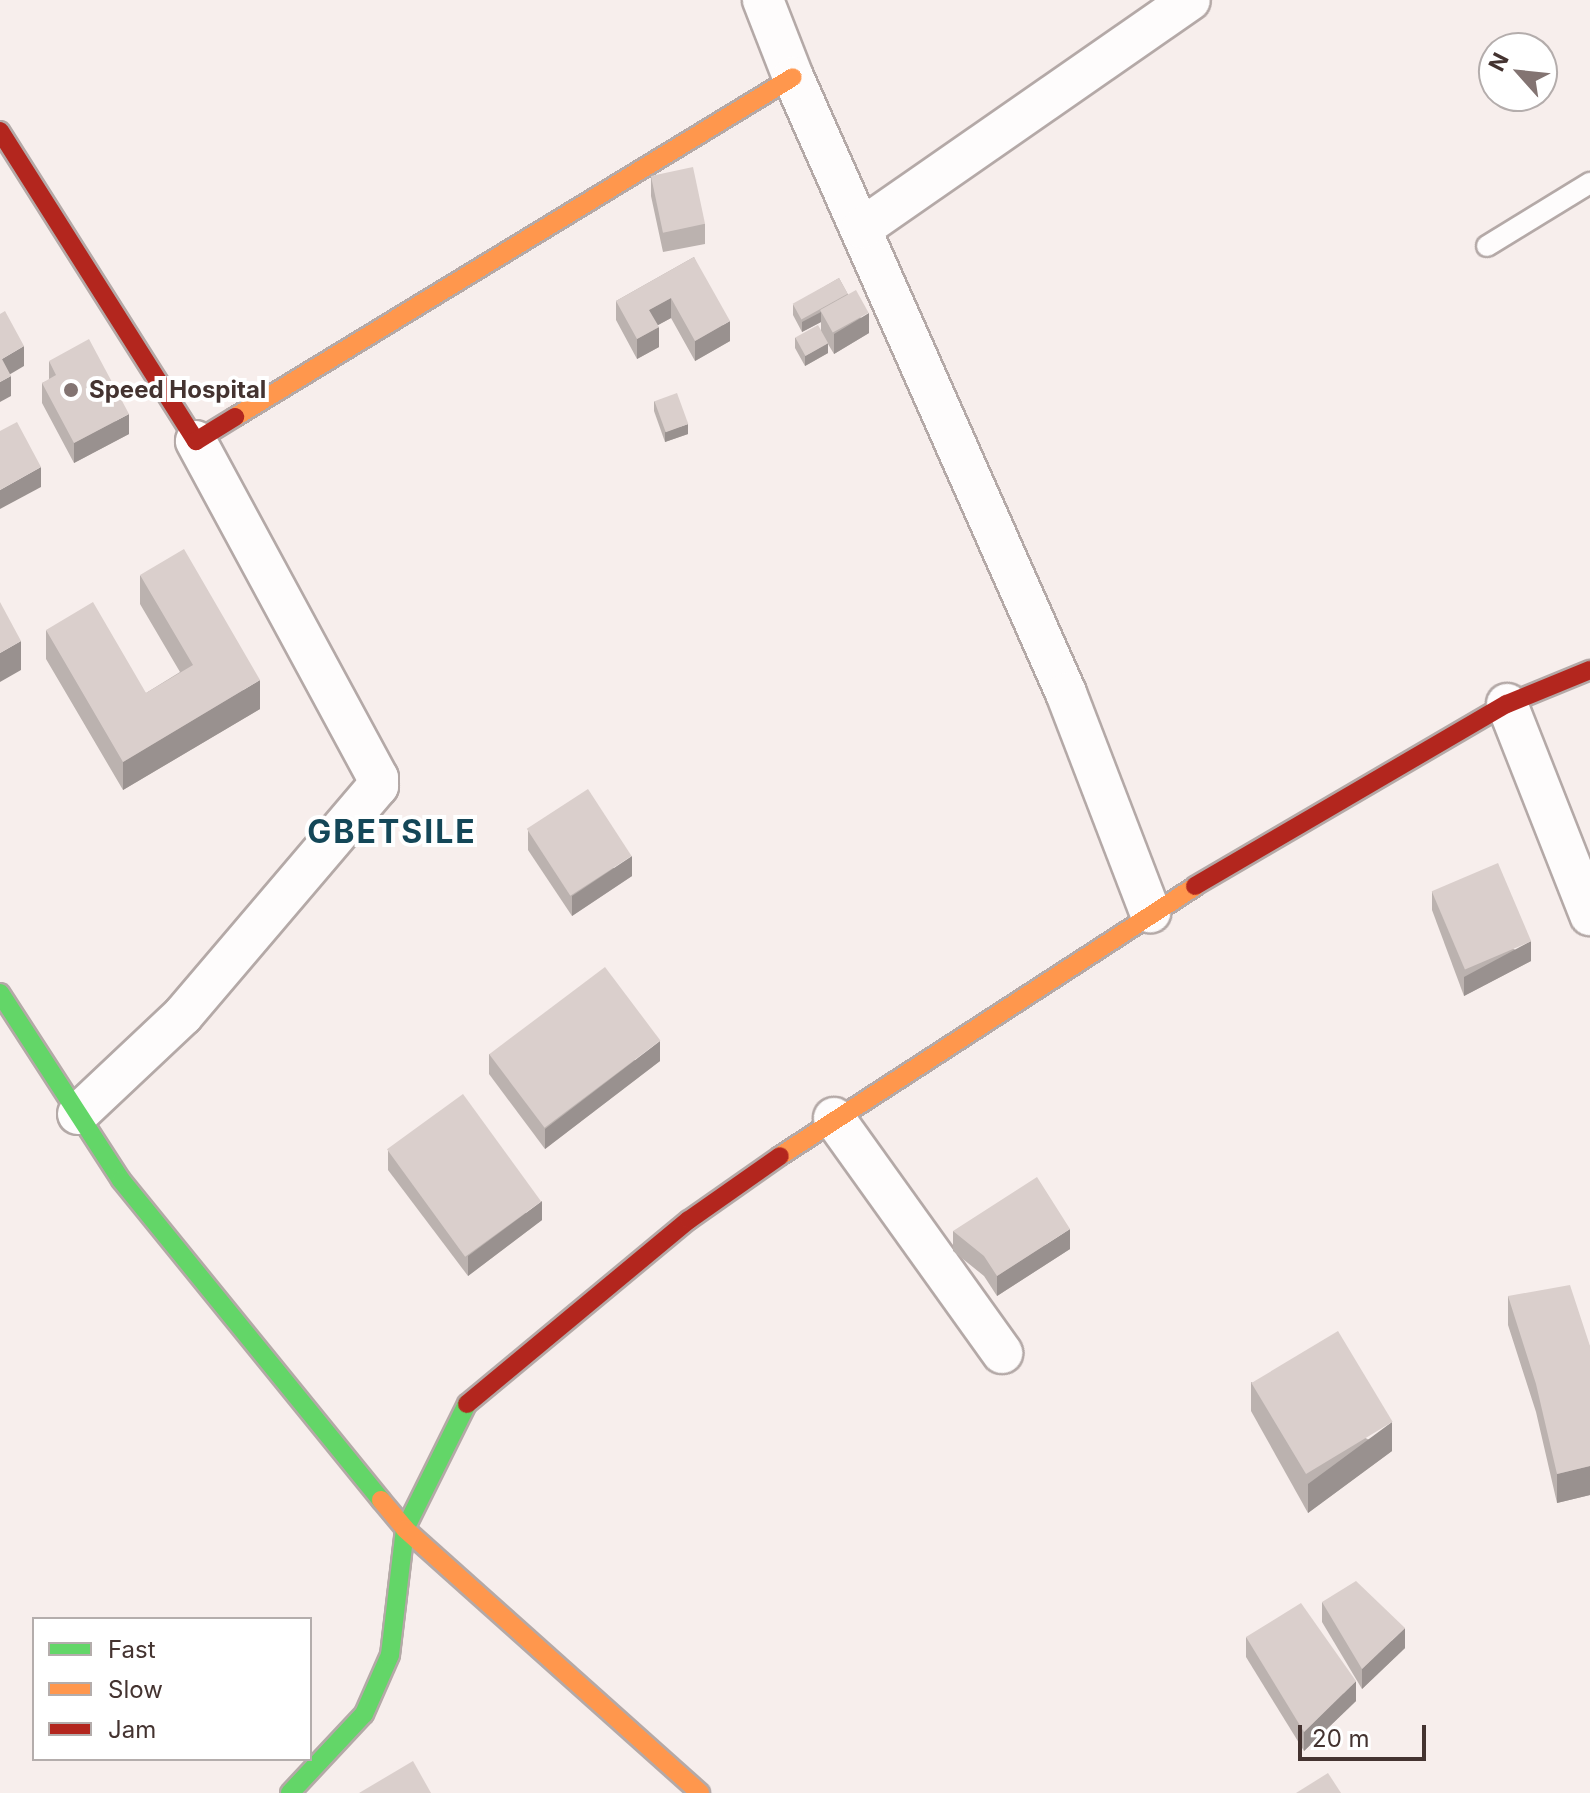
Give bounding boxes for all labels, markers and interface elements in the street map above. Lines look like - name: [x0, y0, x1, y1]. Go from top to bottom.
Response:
- north arrow: [1478, 32, 1558, 112]
- text: N: [1483, 49, 1514, 75]
- place label: Speed Hospital: [89, 376, 266, 404]
- marker: Speed Hospital: [60, 379, 82, 401]
- district label: GBETSILE: [307, 813, 477, 851]
- legend: [32, 1617, 312, 1761]
- text: Fast: [108, 1635, 156, 1664]
- text: Slow: [108, 1675, 163, 1704]
- scale bar: [1302, 1709, 1430, 1759]
- text: Jam: [108, 1715, 156, 1744]
- text: 20 m: [1312, 1724, 1370, 1753]

